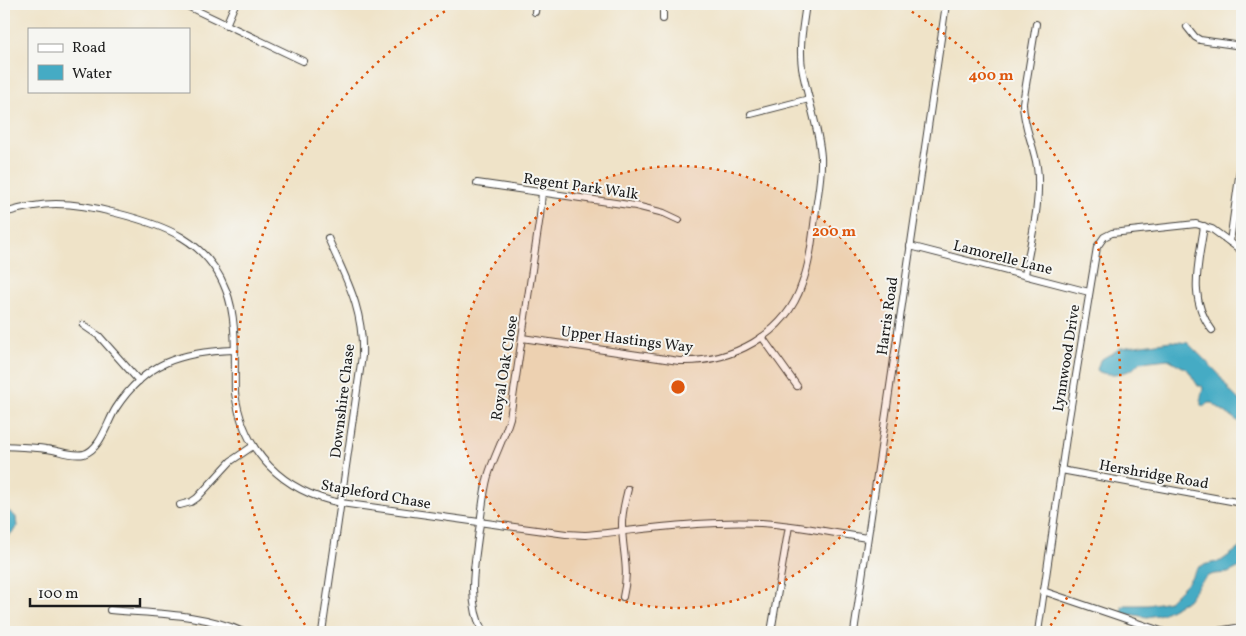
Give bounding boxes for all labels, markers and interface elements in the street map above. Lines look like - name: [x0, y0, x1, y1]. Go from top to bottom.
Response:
- legend: [28, 28, 190, 92]
- text: Road: [72, 38, 106, 59]
- text: Water: [72, 64, 112, 85]
- text: 400 m: [969, 66, 1014, 87]
- street label: Regent Park Walk: [522, 169, 640, 206]
- text: 200 m: [812, 222, 856, 243]
- street label: Lamorelle Lane: [951, 236, 1054, 281]
- street label: Harris Road: [873, 276, 904, 357]
- street label: Lynnwood Drive: [1049, 303, 1086, 413]
- street label: Royal Oak Close: [487, 314, 524, 422]
- street label: Upper Hastings Way: [559, 322, 694, 359]
- street label: Downshire Chase: [326, 343, 361, 460]
- centre of rings: [669, 378, 687, 396]
- street label: Hershridge Road: [1097, 456, 1210, 495]
- street label: Stapleford Chase: [319, 475, 433, 516]
- scale bar: [30, 576, 140, 608]
- text: 100 m: [38, 584, 78, 605]

